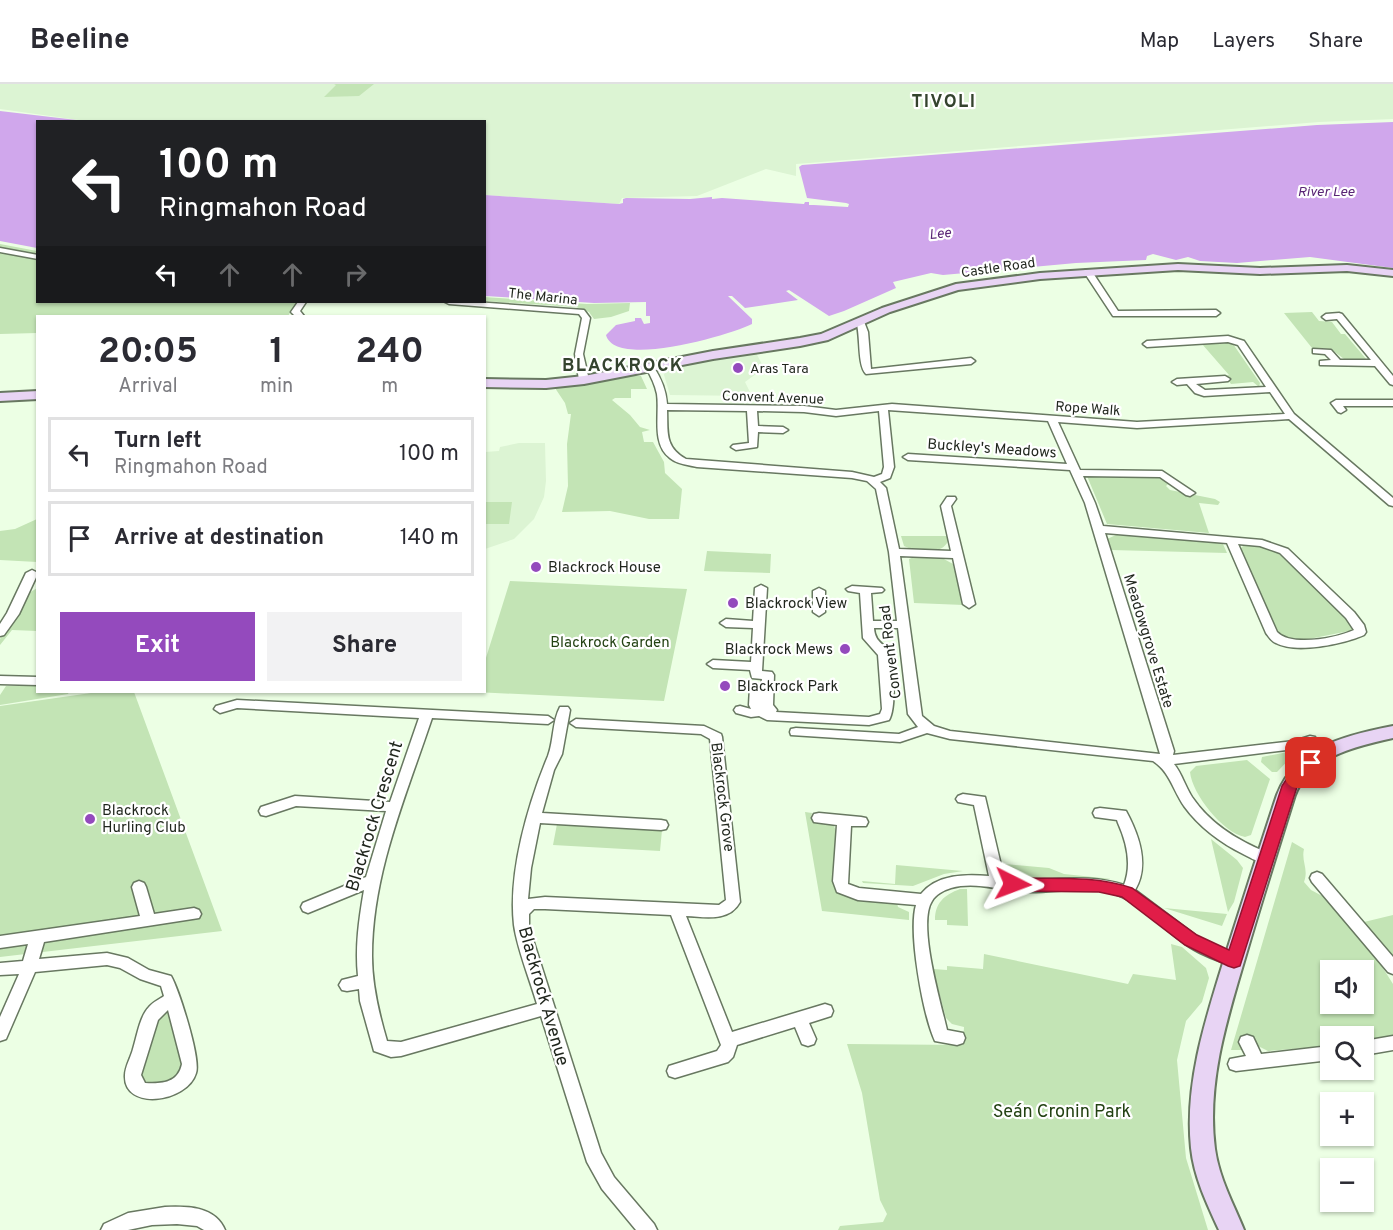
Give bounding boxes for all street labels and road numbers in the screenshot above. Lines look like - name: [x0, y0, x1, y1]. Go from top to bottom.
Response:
- street label: Castle Road: [960, 255, 1036, 282]
- street label: The Marina: [507, 285, 578, 310]
- street label: Convent Avenue: [722, 388, 824, 409]
- street label: Rope Walk: [1055, 399, 1121, 420]
- street label: Buckley's Meadows: [927, 435, 1057, 463]
- street label: Meadowgrove Estate: [1118, 572, 1177, 711]
- street label: Convent Road: [876, 604, 907, 700]
- street label: Blackrock Crescent: [342, 738, 409, 895]
- street label: Blackrock Grove: [705, 741, 738, 853]
- street label: Blackrock Avenue: [512, 924, 573, 1069]

